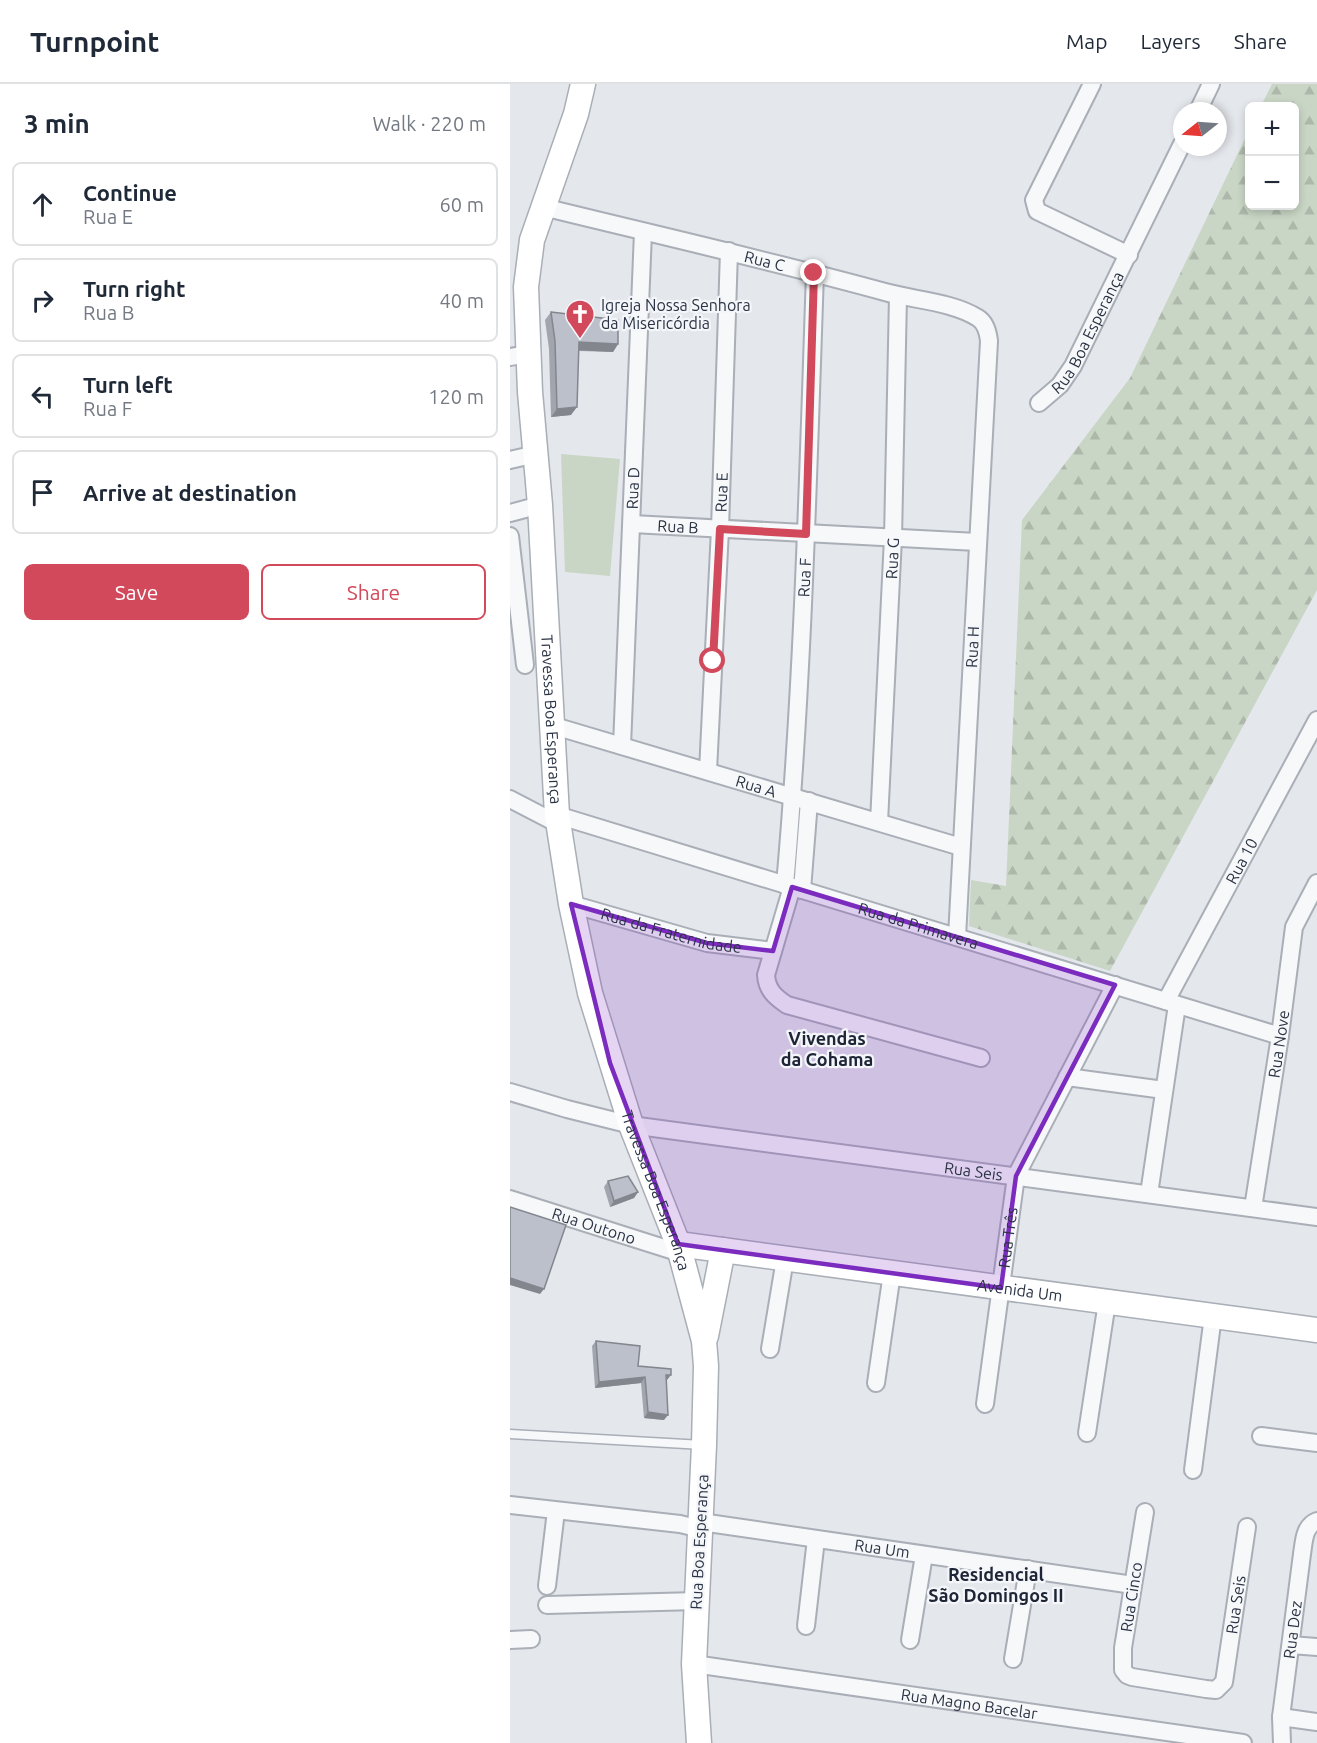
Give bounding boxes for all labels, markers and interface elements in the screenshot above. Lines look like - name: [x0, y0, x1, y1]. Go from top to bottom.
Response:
- text: Turnpoint: [30, 26, 159, 57]
- text: Map: [1066, 29, 1107, 53]
- text: Layers: [1140, 29, 1201, 53]
- text: Share: [1234, 29, 1287, 53]
- north arrow: [1173, 102, 1227, 156]
- map controls: [1245, 102, 1299, 210]
- button: +: [1245, 102, 1299, 156]
- text: 3 min: [24, 109, 90, 138]
- text: Walk · 220 m: [373, 112, 486, 135]
- button: −: [1245, 156, 1299, 210]
- text: Continue: [83, 180, 177, 205]
- icon: ahead: [26, 188, 59, 221]
- text: 60 m: [440, 193, 484, 216]
- text: Rua E: [83, 205, 133, 228]
- street label: Rua C: [743, 247, 787, 274]
- route end: [800, 259, 826, 285]
- street label: Rua Boa Esperança: [1048, 269, 1127, 397]
- text: Turn right: [83, 276, 185, 301]
- icon: right: [26, 284, 59, 317]
- text: 40 m: [440, 289, 484, 312]
- place label: Igreja Nossa Senhora da Misericórdia: [601, 296, 751, 332]
- church icon: Igreja Nossa Senhora da Misericórdia: [564, 298, 596, 340]
- text: Rua B: [83, 301, 134, 324]
- text: Turn left: [83, 372, 173, 397]
- icon: left: [26, 380, 59, 413]
- text: 120 m: [428, 385, 484, 408]
- text: Rua F: [83, 397, 132, 420]
- street label: Rua D: [623, 467, 642, 510]
- street label: Rua E: [712, 472, 731, 513]
- icon: arrive: [26, 476, 59, 509]
- text: Arrive at destination: [83, 480, 297, 505]
- street label: Rua B: [657, 516, 699, 536]
- street label: Rua G: [882, 537, 902, 580]
- street label: Rua F: [794, 558, 814, 598]
- button: Save: [24, 564, 249, 620]
- button: Share: [261, 564, 486, 620]
- street label: Rua H: [962, 625, 982, 669]
- street label: Travessa Boa Esperança: [538, 634, 565, 805]
- route start: [699, 647, 725, 673]
- street label: Rua A: [734, 772, 779, 801]
- street label: Rua 10: [1222, 835, 1261, 887]
- street label: Rua da Primavera: [856, 899, 981, 952]
- street label: Rua da Fraternidade: [599, 904, 743, 956]
- street label: Rua Nove: [1265, 1009, 1292, 1079]
- district label: Vivendas da Cohama: [781, 1028, 873, 1069]
- street label: Travessa Boa Esperança: [618, 1108, 694, 1272]
- street label: Rua Seis: [943, 1158, 1004, 1184]
- street label: Rua Outono: [550, 1204, 638, 1247]
- street label: Rua Três: [995, 1206, 1021, 1269]
- street label: Avenida Um: [976, 1275, 1064, 1305]
- street label: Rua Boa Esperança: [686, 1474, 712, 1610]
- street label: Rua Um: [853, 1535, 911, 1561]
- street label: Rua Cinco: [1117, 1561, 1145, 1633]
- district label: Residencial São Domingos II: [928, 1564, 1064, 1605]
- street label: Rua Seis: [1222, 1574, 1249, 1635]
- street label: Rua Dez: [1280, 1600, 1305, 1660]
- street label: Rua Magno Bacelar: [900, 1685, 1039, 1722]

